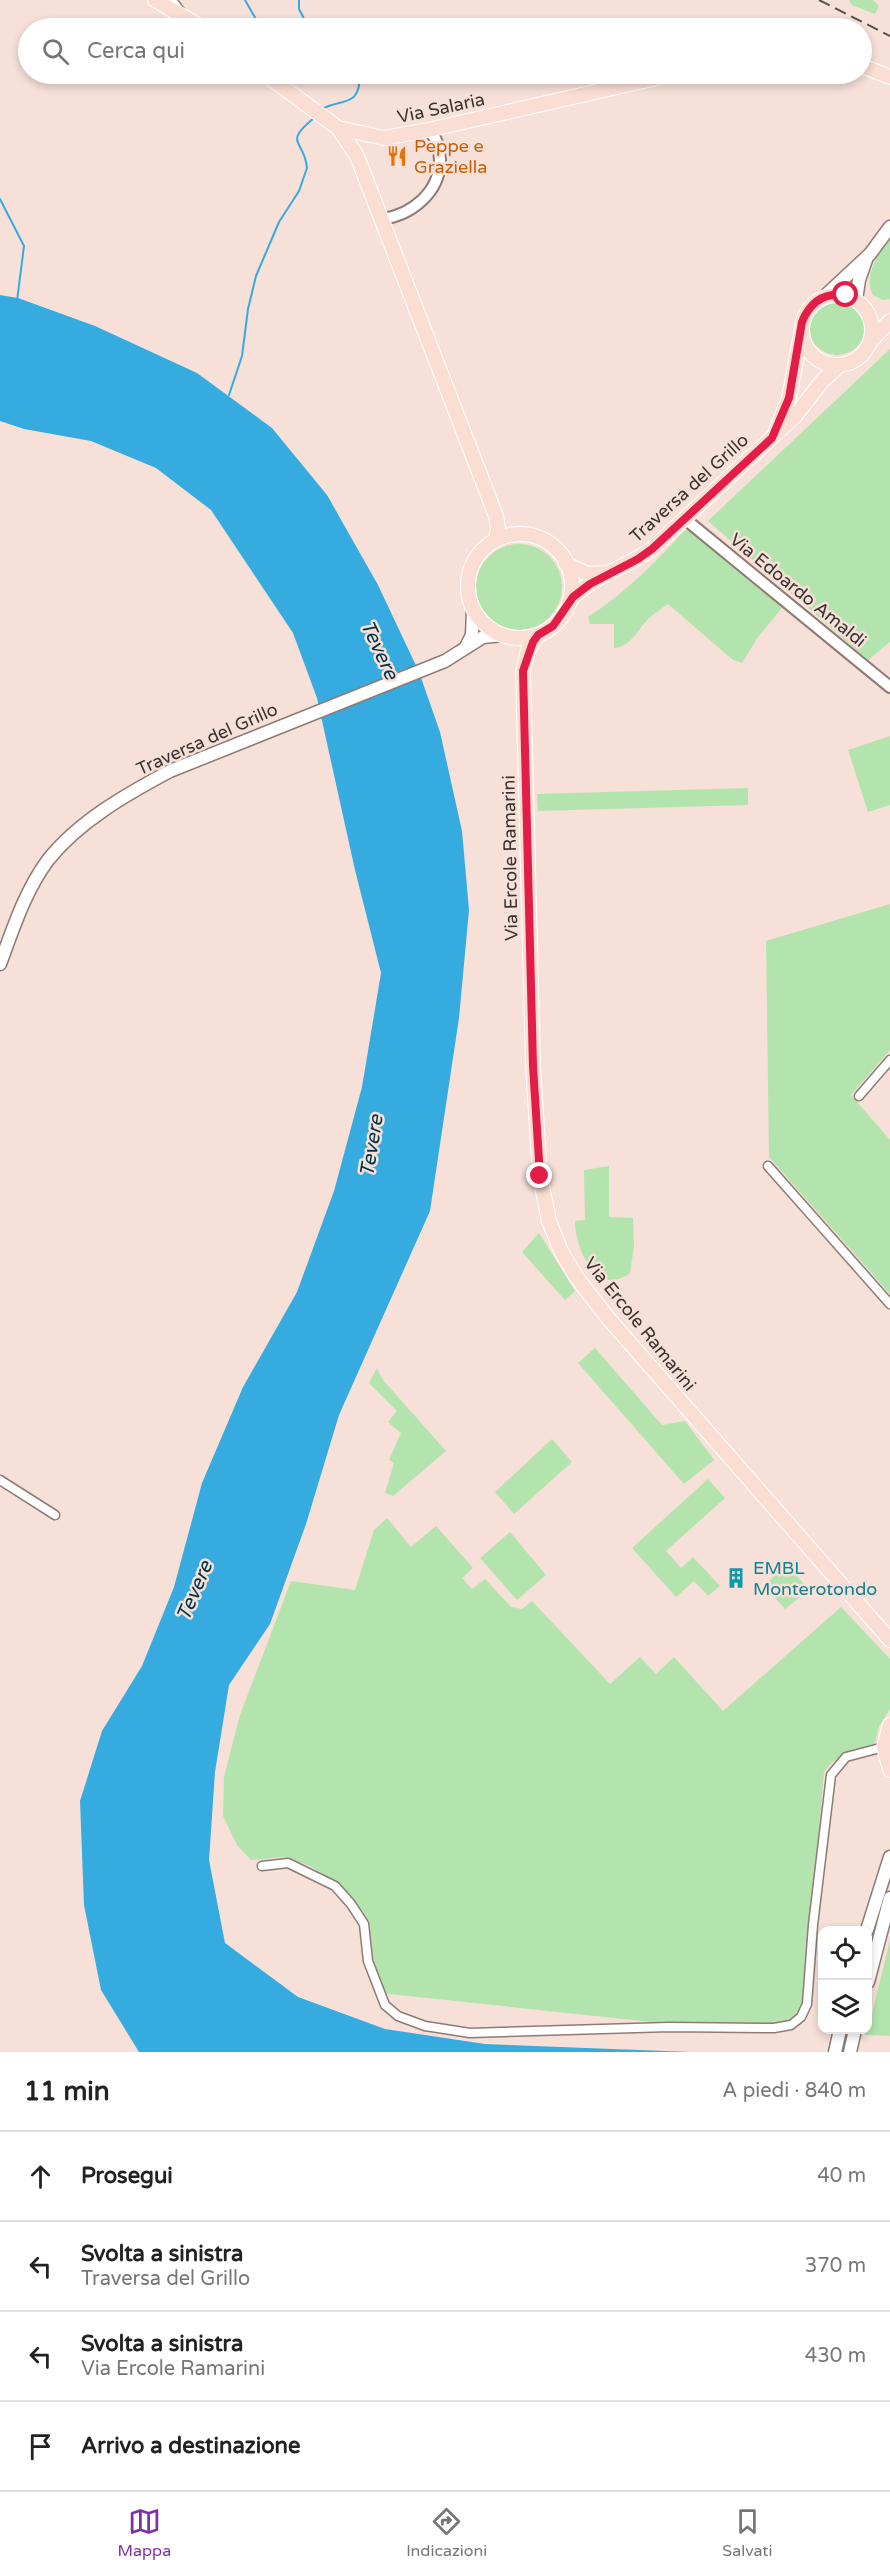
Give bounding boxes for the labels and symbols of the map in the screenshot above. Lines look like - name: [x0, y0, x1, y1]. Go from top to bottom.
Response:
- street label: Via Salaria: [395, 88, 487, 128]
- place label: Peppe e Graziella: [414, 135, 487, 178]
- restaurant icon: Peppe e Graziella: [385, 144, 409, 168]
- route start: [832, 281, 858, 307]
- street label: Traversa del Grillo: [625, 429, 753, 547]
- street label: Via Edoardo Amaldi: [725, 528, 871, 652]
- water label: Tevere: [355, 617, 404, 685]
- street label: Traversa del Grillo: [133, 698, 281, 780]
- street label: Via Ercole Ramarini: [498, 775, 522, 941]
- water label: Tevere: [355, 1112, 389, 1179]
- route end: [526, 1162, 552, 1188]
- street label: Via Ercole Ramarini: [579, 1253, 701, 1395]
- water label: Tevere: [172, 1556, 219, 1624]
- place label: EMBL Monterotondo: [753, 1557, 877, 1600]
- building icon: EMBL Monterotondo: [724, 1566, 748, 1590]

